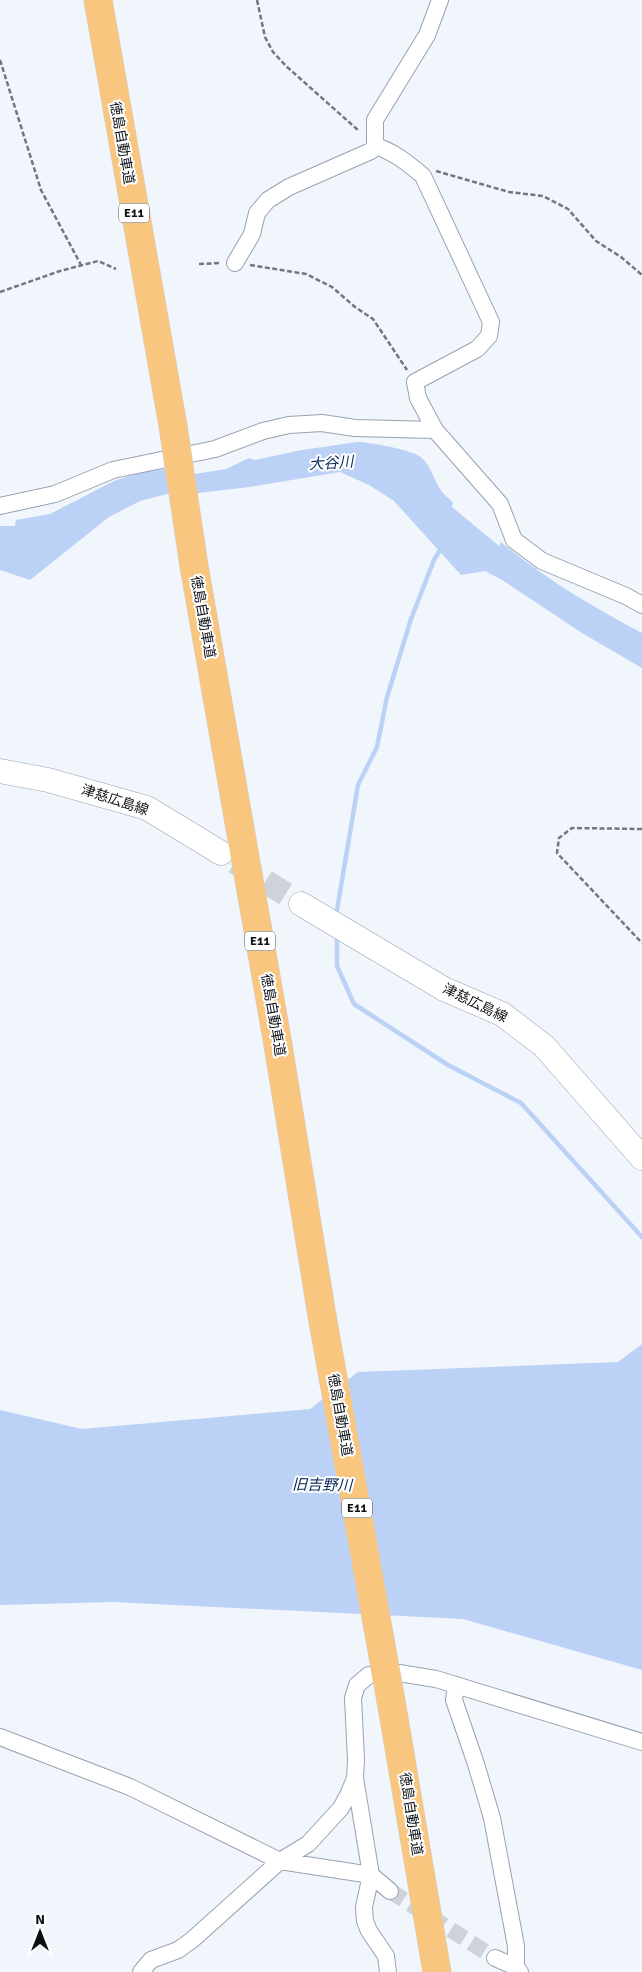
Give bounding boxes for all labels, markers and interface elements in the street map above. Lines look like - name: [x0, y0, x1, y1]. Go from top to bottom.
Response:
- street label: 徳島自動車道: [106, 100, 138, 186]
- road number: E11: [119, 204, 149, 222]
- water label: 大谷川: [308, 452, 356, 474]
- street label: 徳島自動車道: [187, 574, 219, 660]
- street label: 津慈広島線: [79, 781, 151, 819]
- road number: E11: [245, 931, 275, 950]
- street label: 徳島自動車道: [257, 972, 289, 1058]
- street label: 津慈広島線: [440, 980, 510, 1026]
- street label: 徳島自動車道: [324, 1372, 356, 1458]
- water label: 旧吉野川: [292, 1475, 354, 1495]
- road number: E11: [342, 1499, 372, 1518]
- street label: 徳島自動車道: [396, 1771, 426, 1857]
- north arrow: [15, 1907, 65, 1957]
- text: N: [35, 1911, 45, 1928]

